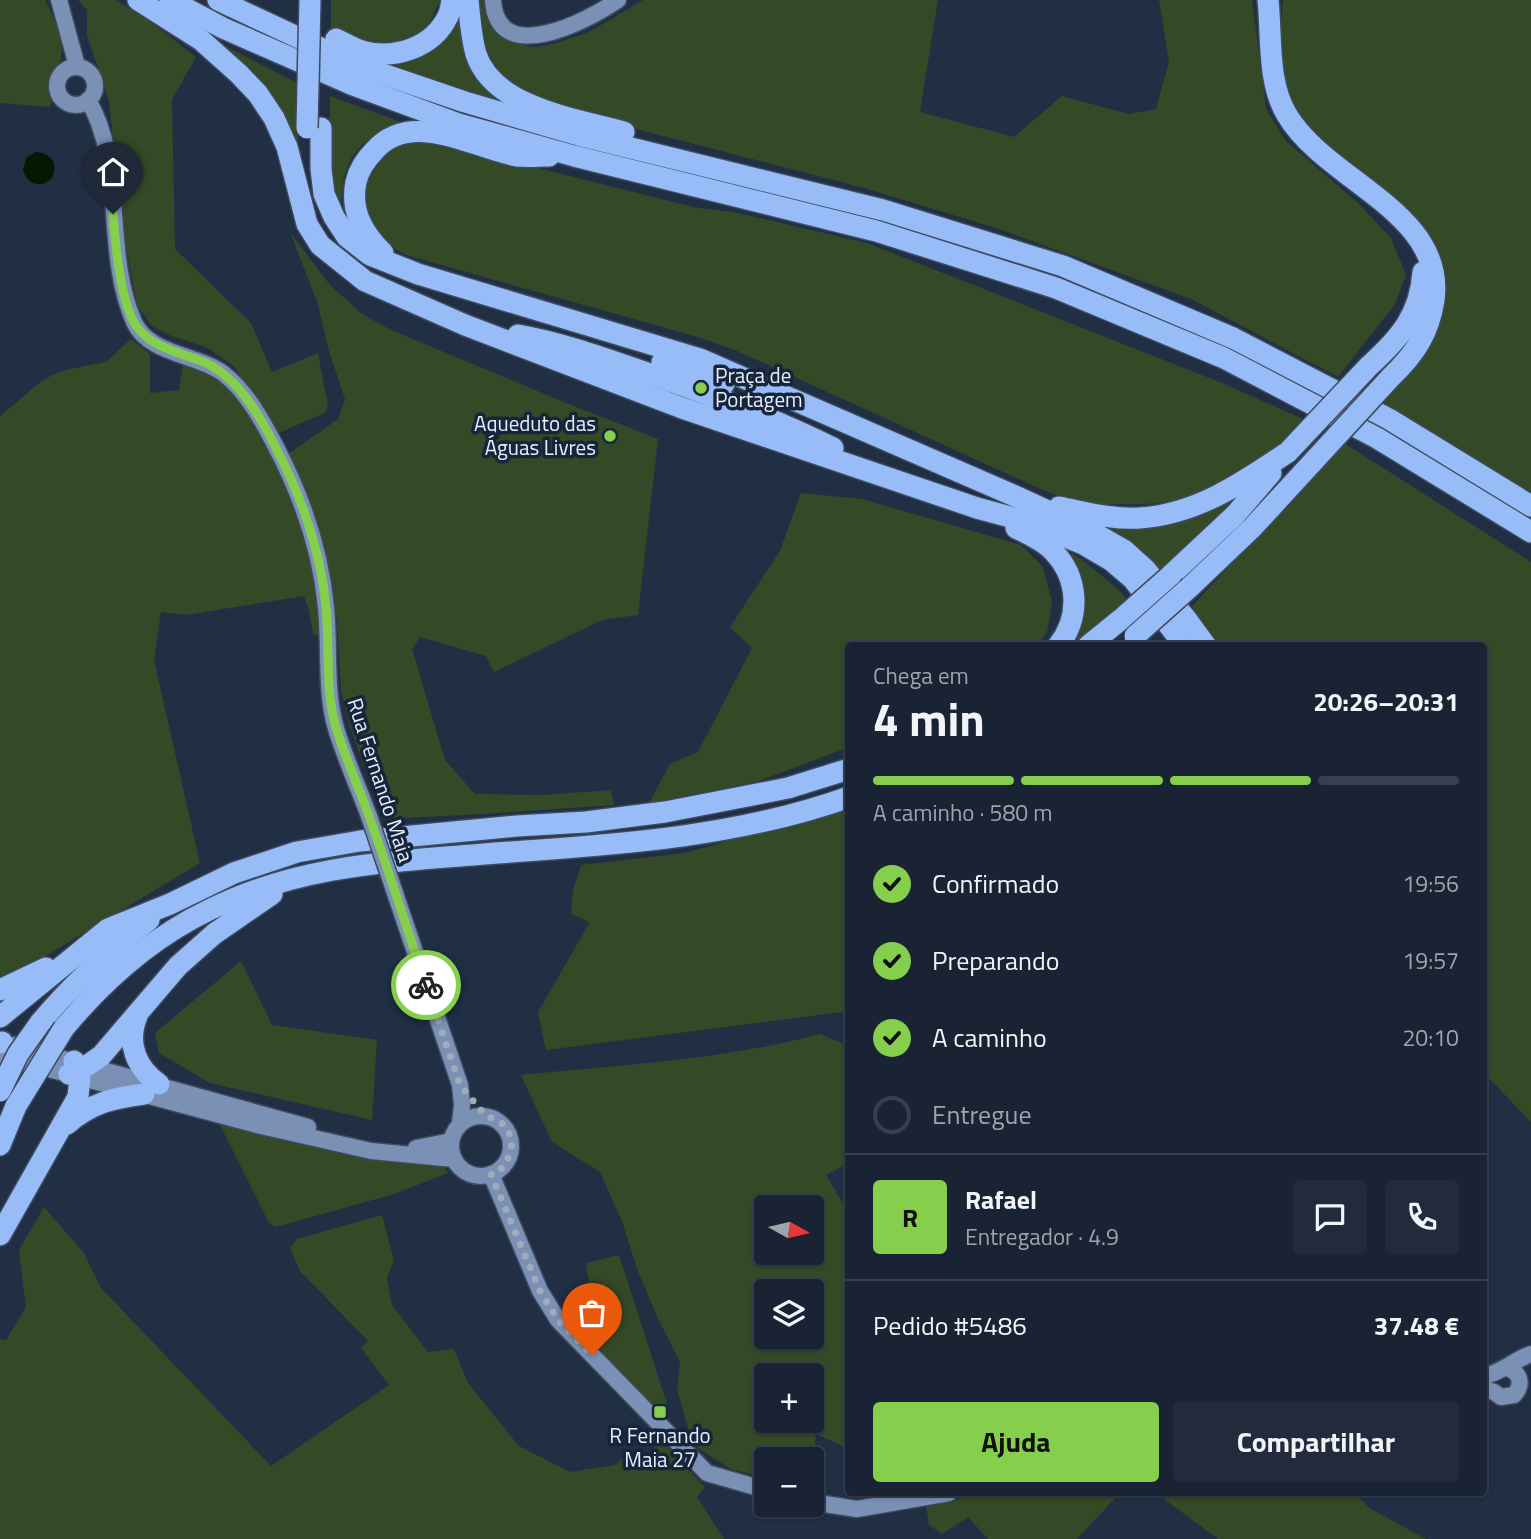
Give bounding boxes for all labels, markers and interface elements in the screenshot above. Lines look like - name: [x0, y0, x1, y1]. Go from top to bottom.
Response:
- pin: [83, 142, 143, 214]
- icon: home: [94, 153, 132, 191]
- place label: Praça de Portagem: [715, 359, 803, 415]
- marker: Praça de Portagem: [693, 380, 709, 396]
- place label: Aqueduto das Águas Livres: [474, 407, 596, 463]
- marker: Aqueduto das Águas Livres: [602, 428, 618, 444]
- text: Chega em: [873, 658, 969, 693]
- text: 20:26–20:31: [1313, 682, 1459, 721]
- text: 4 min: [873, 684, 985, 754]
- street label: Rua Fernando Maia: [339, 693, 423, 866]
- text: A caminho · 580 m: [873, 795, 1052, 830]
- text: Confirmado: [932, 864, 1059, 903]
- icon: check: [873, 865, 911, 903]
- text: 19:56: [1402, 866, 1459, 901]
- text: Preparando: [932, 941, 1059, 980]
- icon: check: [873, 942, 911, 980]
- text: 19:57: [1402, 943, 1459, 978]
- courier: [391, 950, 461, 1020]
- icon: bike: [407, 966, 445, 1004]
- text: A caminho: [932, 1018, 1047, 1057]
- icon: check: [873, 1019, 911, 1057]
- text: 20:10: [1402, 1020, 1459, 1055]
- text: Entregue: [932, 1095, 1032, 1134]
- text: Rafael: [965, 1180, 1037, 1219]
- button: chat: [1293, 1180, 1367, 1254]
- button: phone: [1385, 1180, 1459, 1254]
- north arrow: [754, 1195, 824, 1265]
- map controls: [754, 1195, 824, 1517]
- text: R: [902, 1198, 918, 1237]
- text: Entregador · 4.9: [965, 1219, 1119, 1254]
- button: layers: [754, 1279, 824, 1349]
- pin: [562, 1283, 622, 1355]
- icon: bag: [573, 1294, 611, 1332]
- text: Pedido #5486: [873, 1306, 1027, 1345]
- text: 37.48 €: [1374, 1306, 1459, 1345]
- button: +: [754, 1363, 824, 1433]
- button: Ajuda: [873, 1402, 1159, 1482]
- button: Compartilhar: [1173, 1402, 1459, 1482]
- marker: R Fernando Maia 27: [652, 1404, 668, 1420]
- place label: R Fernando Maia 27: [609, 1419, 711, 1475]
- button: −: [754, 1447, 824, 1517]

